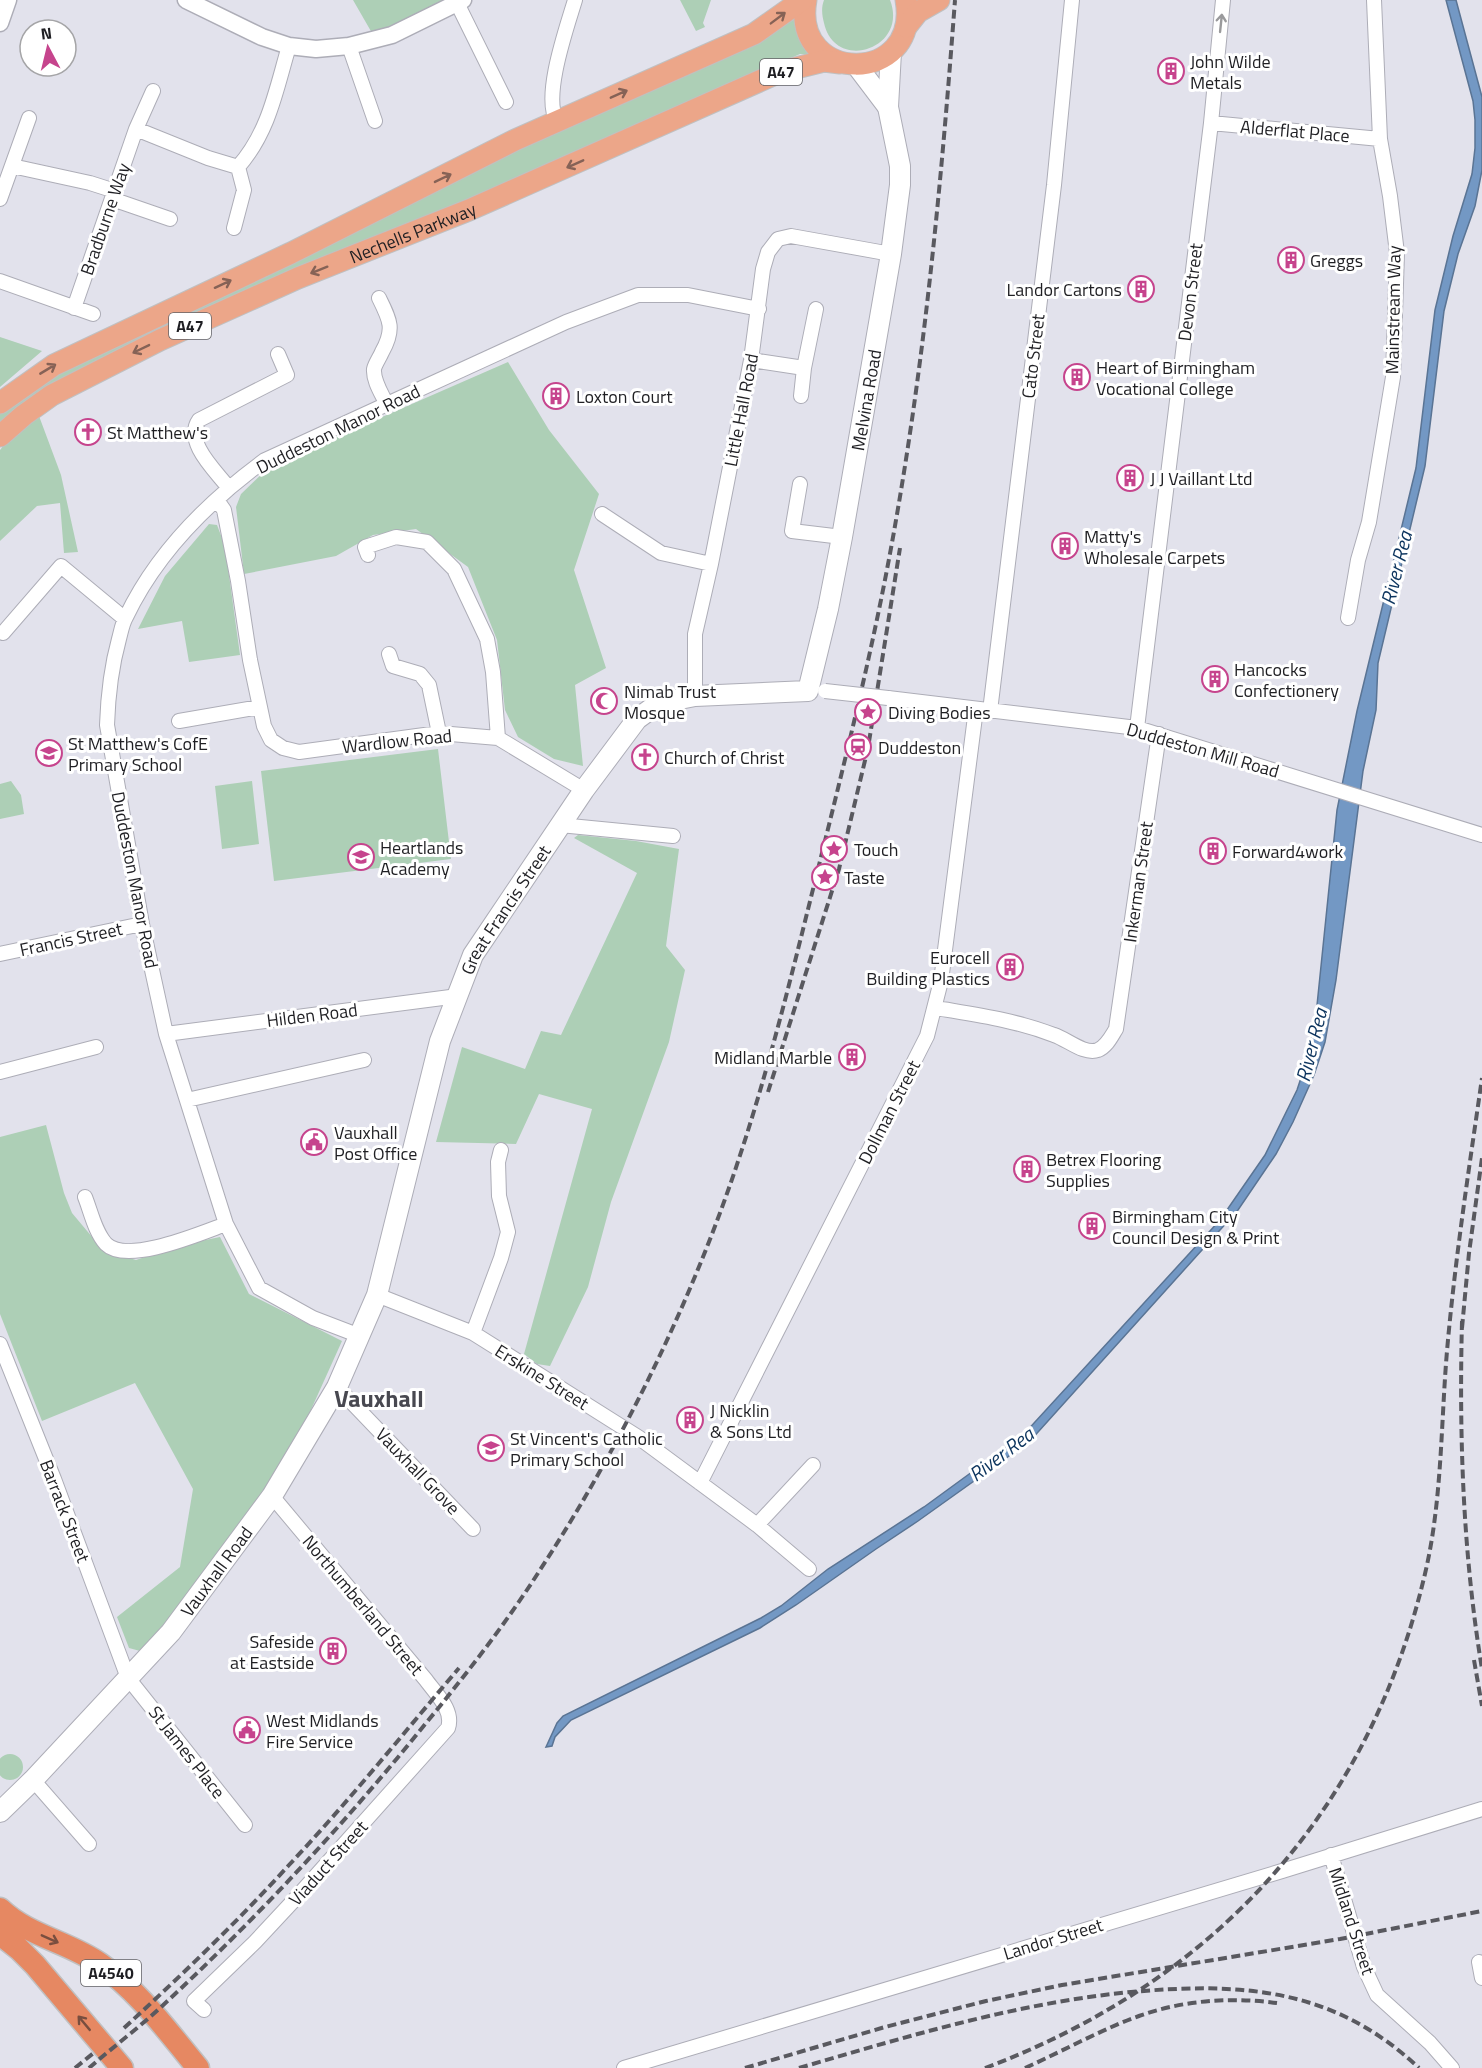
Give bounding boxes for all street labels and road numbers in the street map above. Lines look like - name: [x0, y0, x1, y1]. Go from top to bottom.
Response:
- road number: A47: [760, 59, 802, 85]
- street label: Alderflat Place: [1239, 113, 1351, 149]
- street label: Bradburne Way: [73, 159, 137, 279]
- street label: Nechells Parkway: [345, 195, 481, 270]
- street label: Devon Street: [1171, 241, 1209, 343]
- street label: Mainstream Way: [1378, 245, 1408, 375]
- street label: Cato Street: [1014, 311, 1052, 400]
- road number: A47: [169, 313, 211, 339]
- street label: Melvina Road: [844, 347, 888, 453]
- street label: Little Hall Road: [717, 351, 765, 469]
- street label: Duddeston Manor Road: [251, 378, 425, 480]
- street label: Duddeston Mill Road: [1124, 715, 1282, 785]
- street label: Wardlow Road: [341, 722, 453, 760]
- street label: Duddeston Manor Road: [105, 789, 165, 971]
- street label: Inkerman Street: [1116, 819, 1160, 944]
- street label: Great Francis Street: [453, 839, 557, 978]
- street label: Francis Street: [17, 915, 126, 963]
- street label: Hilden Road: [265, 996, 359, 1034]
- street label: Dollman Street: [851, 1055, 927, 1169]
- street label: Erskine Street: [490, 1337, 595, 1417]
- street label: Vauxhall Grove: [369, 1421, 467, 1521]
- street label: Barrack Street: [33, 1456, 97, 1567]
- street label: Vauxhall Road: [173, 1520, 259, 1622]
- street label: Northumberland Street: [296, 1529, 430, 1682]
- street label: St James Place: [142, 1700, 232, 1804]
- street label: Viaduct Street: [282, 1814, 374, 1912]
- street label: Midland Street: [1322, 1864, 1382, 1979]
- street label: Landor Street: [1000, 1911, 1107, 1967]
- road number: A4540: [81, 1960, 141, 1986]

